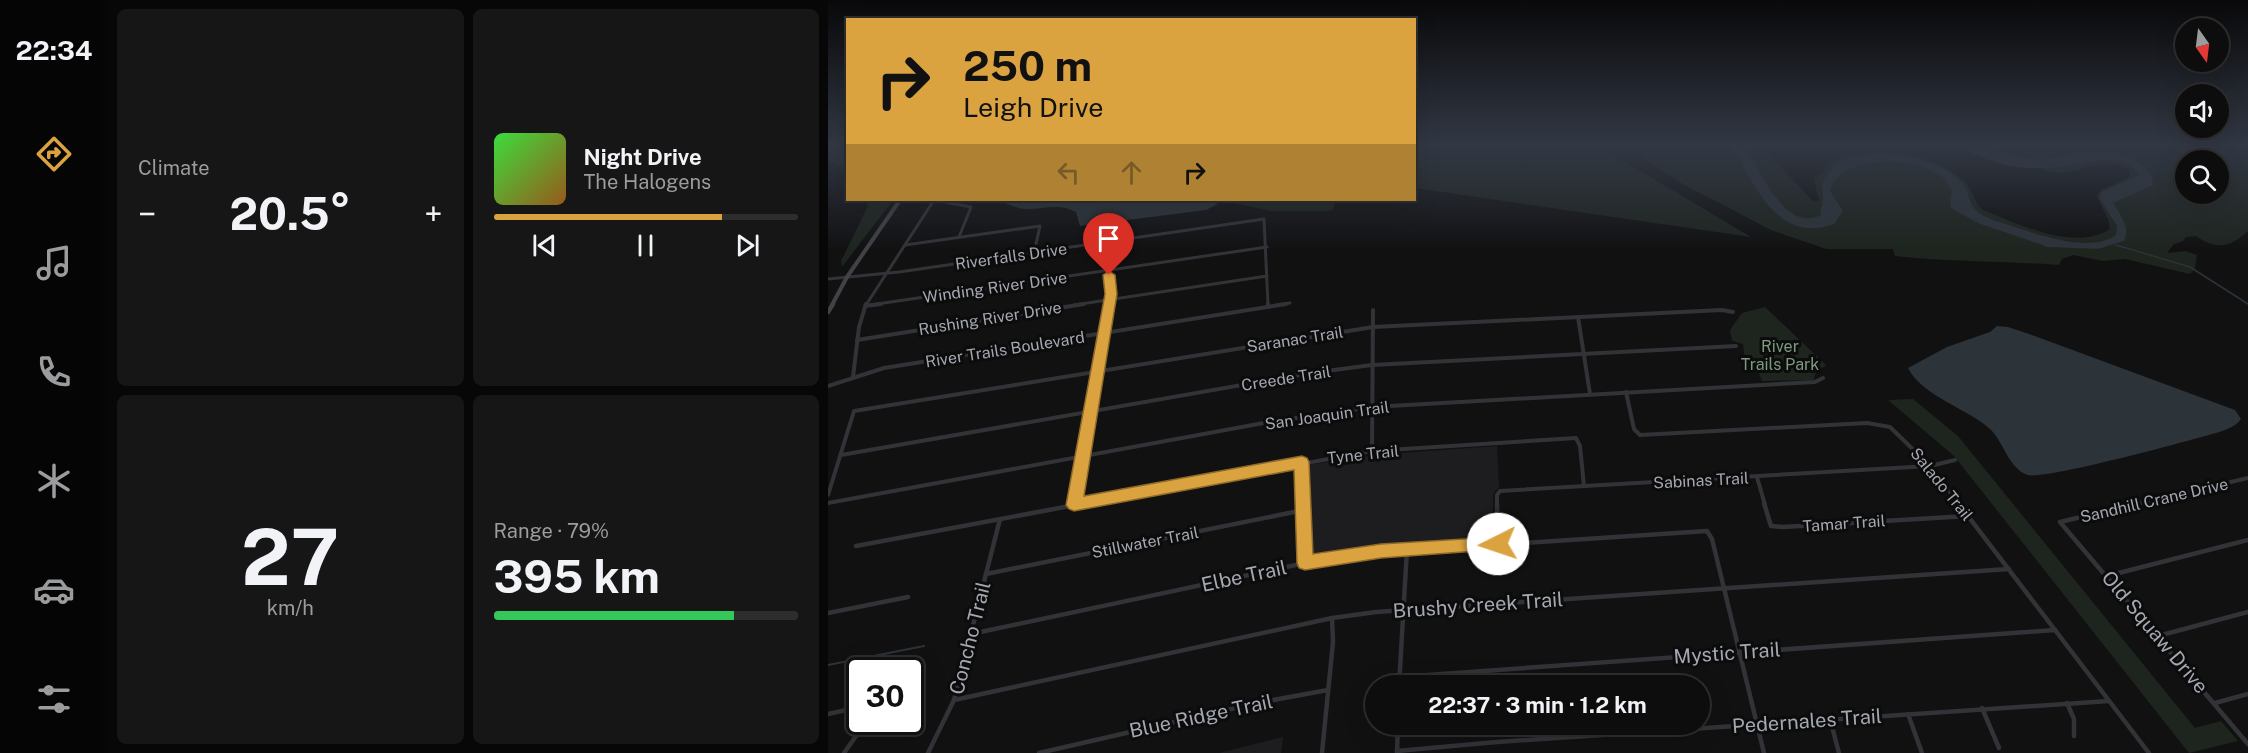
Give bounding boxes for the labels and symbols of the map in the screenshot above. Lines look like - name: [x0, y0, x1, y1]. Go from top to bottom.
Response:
- north arrow: [2175, 18, 2229, 72]
- pin: [1083, 213, 1134, 275]
- street label: Riverfalls Drive: [954, 239, 1068, 274]
- street label: Winding River Drive: [922, 268, 1068, 307]
- street label: Rushing River Drive: [917, 298, 1063, 339]
- street label: Saranac Trail: [1245, 322, 1345, 357]
- street label: River Trails Boulevard: [924, 328, 1086, 371]
- park label: River Trails Park: [1741, 337, 1819, 374]
- street label: Creede Trail: [1240, 362, 1332, 395]
- street label: San Joaquin Trail: [1264, 397, 1391, 434]
- street label: Tyne Trail: [1326, 441, 1400, 468]
- street label: Salado Trail: [1906, 444, 1977, 525]
- street label: Sabinas Trail: [1653, 468, 1749, 492]
- street label: Sandhill Crane Drive: [2078, 474, 2230, 527]
- street label: Tamar Trail: [1802, 511, 1886, 536]
- position arrow: [1466, 512, 1530, 576]
- street label: Stillwater Trail: [1090, 523, 1200, 562]
- street label: Elbe Trail: [1199, 555, 1289, 597]
- street label: Old Squaw Drive: [2097, 566, 2213, 698]
- street label: Concho Trail: [944, 579, 996, 697]
- street label: Brushy Creek Trail: [1392, 587, 1564, 623]
- street label: Mystic Trail: [1673, 637, 1781, 669]
- speed limit sign: 30: [846, 657, 924, 735]
- street label: Blue Ridge Trail: [1127, 689, 1275, 743]
- street label: Pedernales Trail: [1731, 704, 1883, 738]

